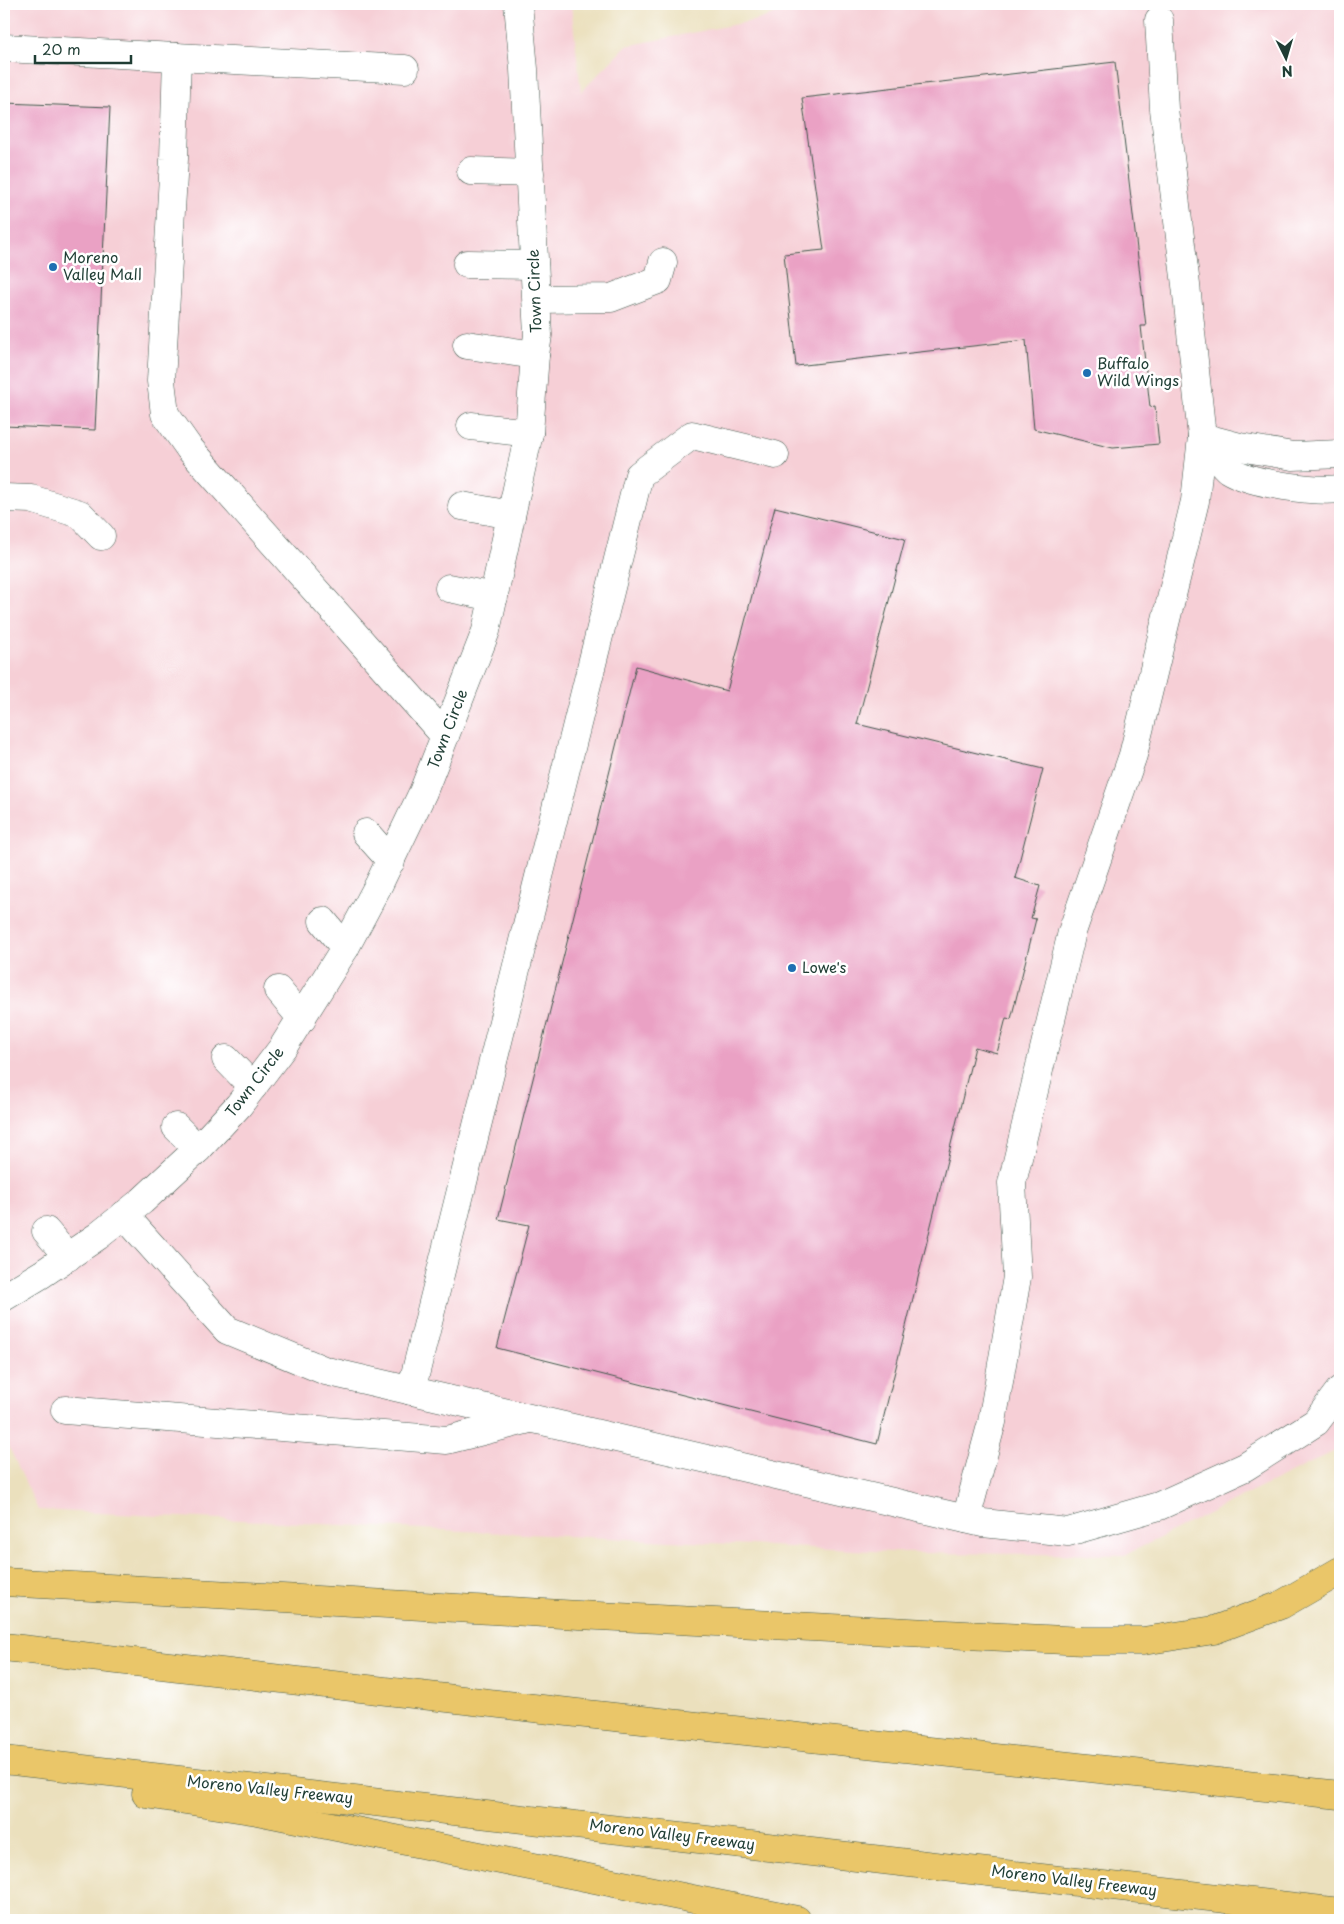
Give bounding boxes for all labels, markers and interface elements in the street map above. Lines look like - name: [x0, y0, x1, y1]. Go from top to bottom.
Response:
- scale bar: [35, 32, 131, 64]
- north arrow: [1262, 32, 1312, 82]
- text: 20 m: [42, 37, 81, 60]
- text: N: [1281, 61, 1294, 82]
- place label: Moreno Valley Mall: [63, 245, 142, 285]
- street label: Town Circle: [521, 249, 546, 333]
- marker: Moreno Valley Mall: [47, 261, 59, 273]
- place label: Buffalo Wild Wings: [1097, 351, 1179, 391]
- marker: Buffalo Wild Wings: [1081, 367, 1093, 379]
- street label: Town Circle: [421, 685, 472, 772]
- place label: Lowe's: [802, 955, 846, 978]
- marker: Lowe's: [786, 962, 798, 974]
- street label: Town Circle: [219, 1041, 289, 1121]
- street label: Moreno Valley Freeway: [186, 1768, 354, 1809]
- street label: Moreno Valley Freeway: [588, 1812, 756, 1855]
- street label: Moreno Valley Freeway: [990, 1858, 1158, 1901]

